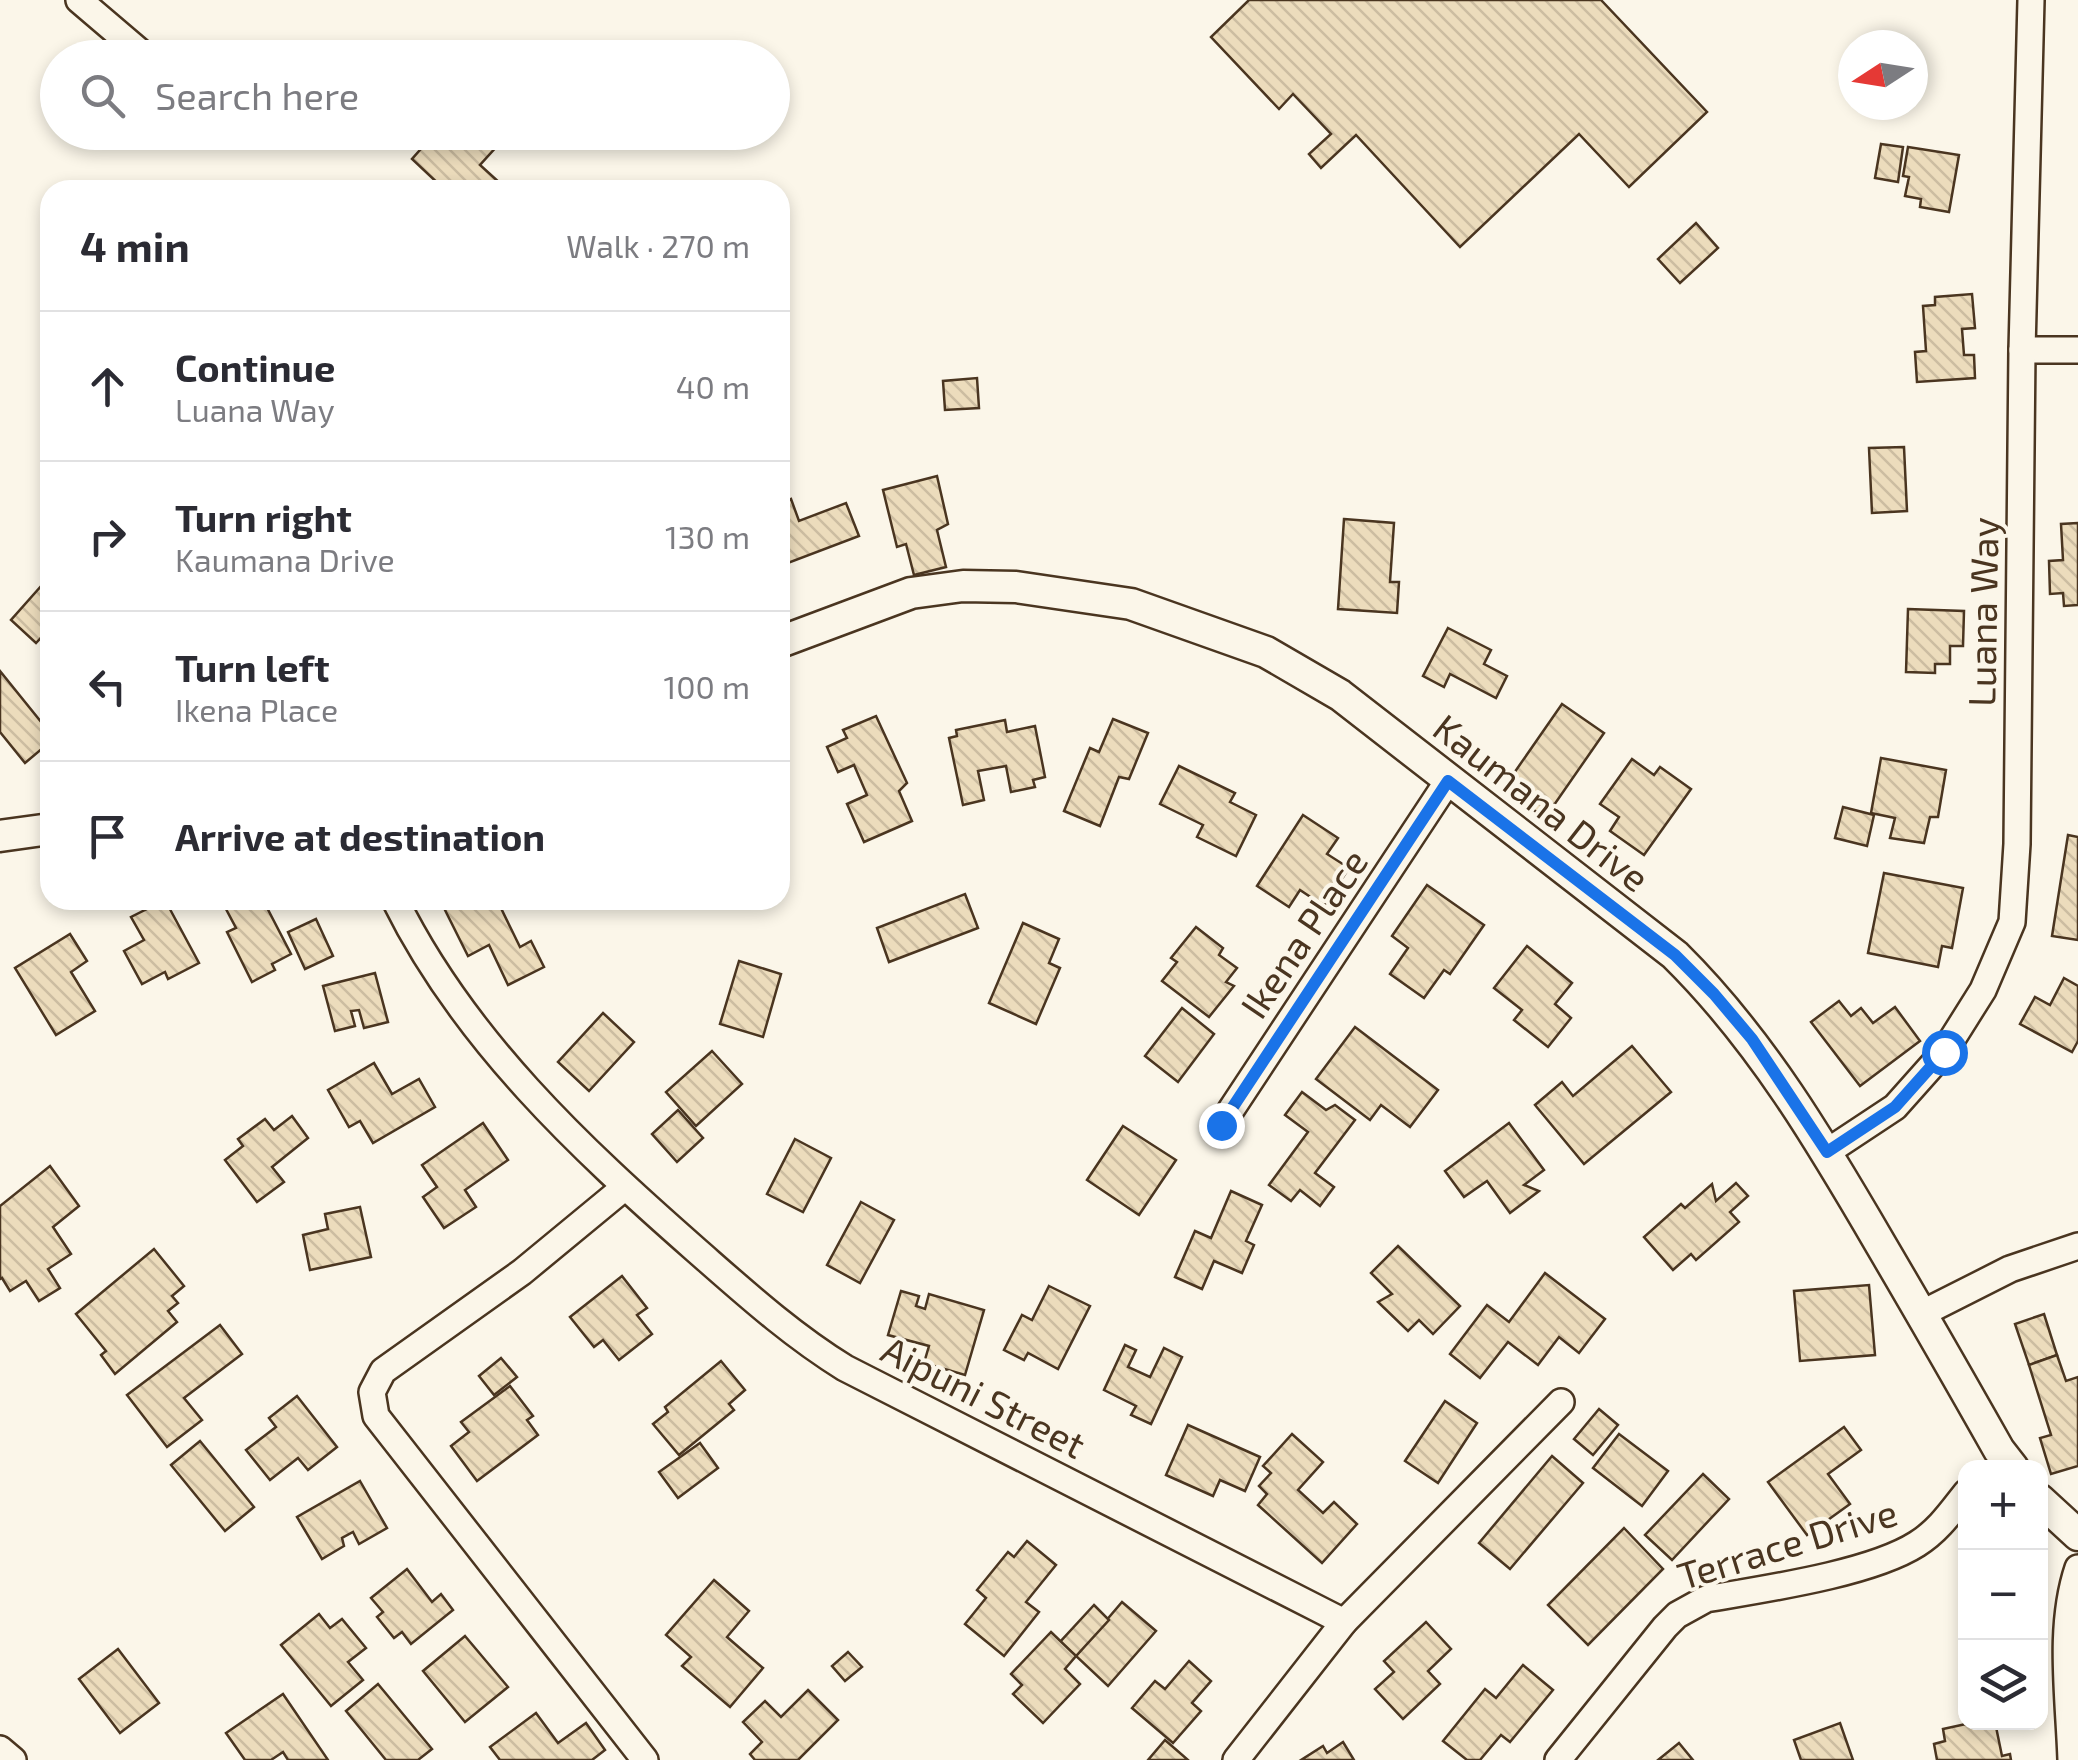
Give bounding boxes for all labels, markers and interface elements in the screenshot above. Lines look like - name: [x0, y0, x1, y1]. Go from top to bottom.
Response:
- north arrow: [1838, 30, 1928, 120]
- search box: [40, 40, 790, 150]
- icon: search: [75, 68, 130, 123]
- text: Search here: [155, 72, 359, 118]
- text: 4 min: [80, 220, 190, 270]
- text: Walk · 270 m: [566, 226, 750, 264]
- text: Continue: [175, 344, 335, 390]
- icon: ahead: [80, 359, 135, 414]
- text: 40 m: [676, 367, 750, 405]
- text: Luana Way: [175, 390, 335, 428]
- text: Turn right: [175, 494, 352, 540]
- icon: right: [80, 509, 135, 564]
- text: 130 m: [665, 517, 750, 555]
- street label: Luana Way: [1957, 517, 2007, 707]
- text: Kaumana Drive: [175, 540, 395, 578]
- text: Turn left: [175, 644, 330, 690]
- icon: left: [80, 659, 135, 714]
- text: 100 m: [664, 667, 750, 705]
- text: Ikena Place: [175, 690, 338, 728]
- street label: Kaumana Drive: [1425, 704, 1659, 900]
- icon: arrive: [80, 809, 135, 864]
- text: Arrive at destination: [175, 813, 545, 859]
- street label: Ikena Place: [1230, 840, 1376, 1026]
- route start: [1922, 1030, 1968, 1076]
- route end: [1199, 1103, 1245, 1149]
- street label: Aipuni Street: [875, 1325, 1093, 1467]
- map controls: [1958, 1460, 2048, 1730]
- button: +: [1958, 1460, 2048, 1550]
- street label: Terrace Drive: [1672, 1488, 1902, 1598]
- button: −: [1958, 1550, 2048, 1640]
- button: layers: [1958, 1640, 2048, 1730]

